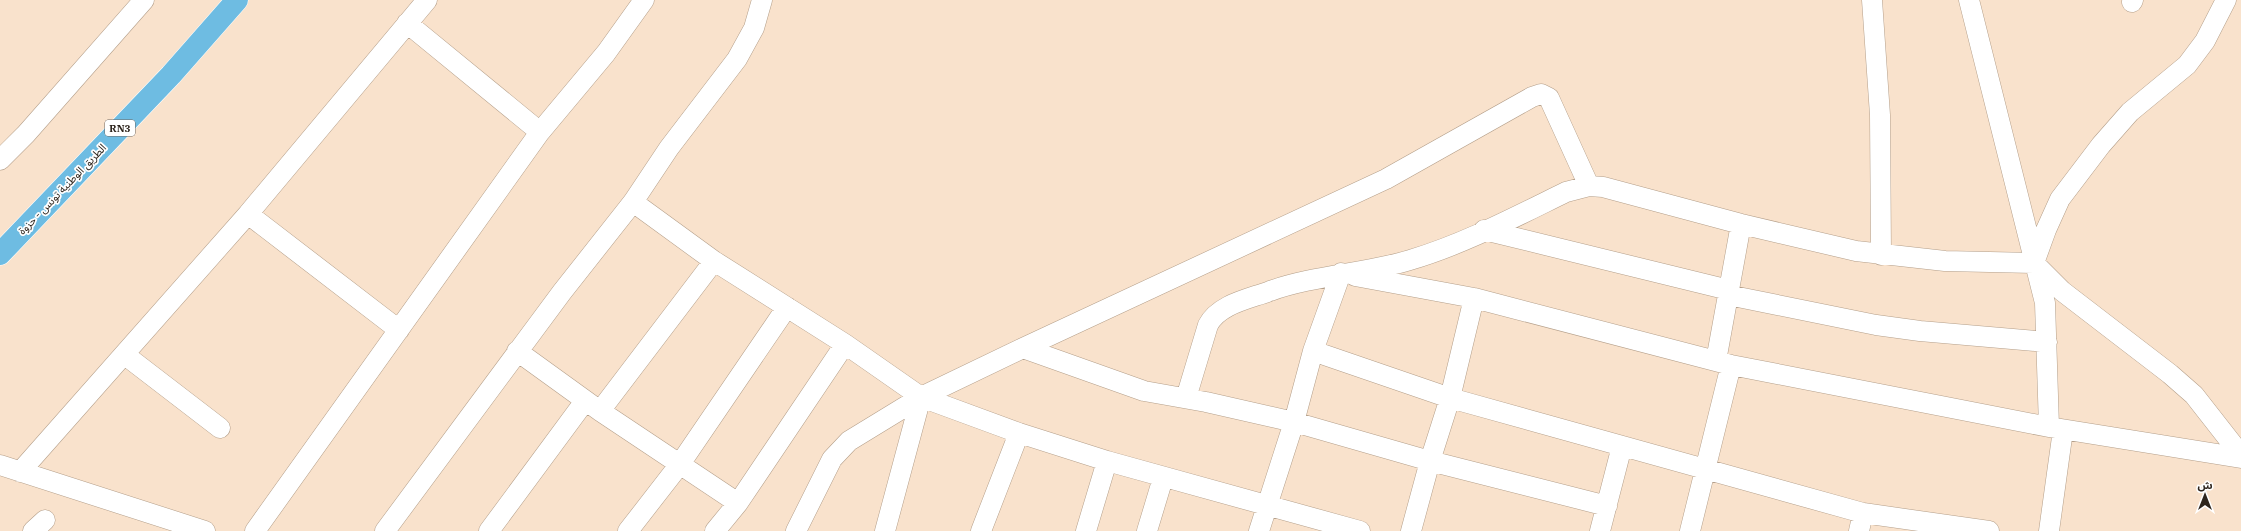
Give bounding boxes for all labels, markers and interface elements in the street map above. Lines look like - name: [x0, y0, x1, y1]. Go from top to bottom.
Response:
- road number: RN3: [105, 120, 135, 136]
- street label: الطريق الوطنية تونس - حزوة: [15, 141, 109, 237]
- north arrow: [2185, 475, 2225, 515]
- text: ش: [2197, 478, 2213, 492]

